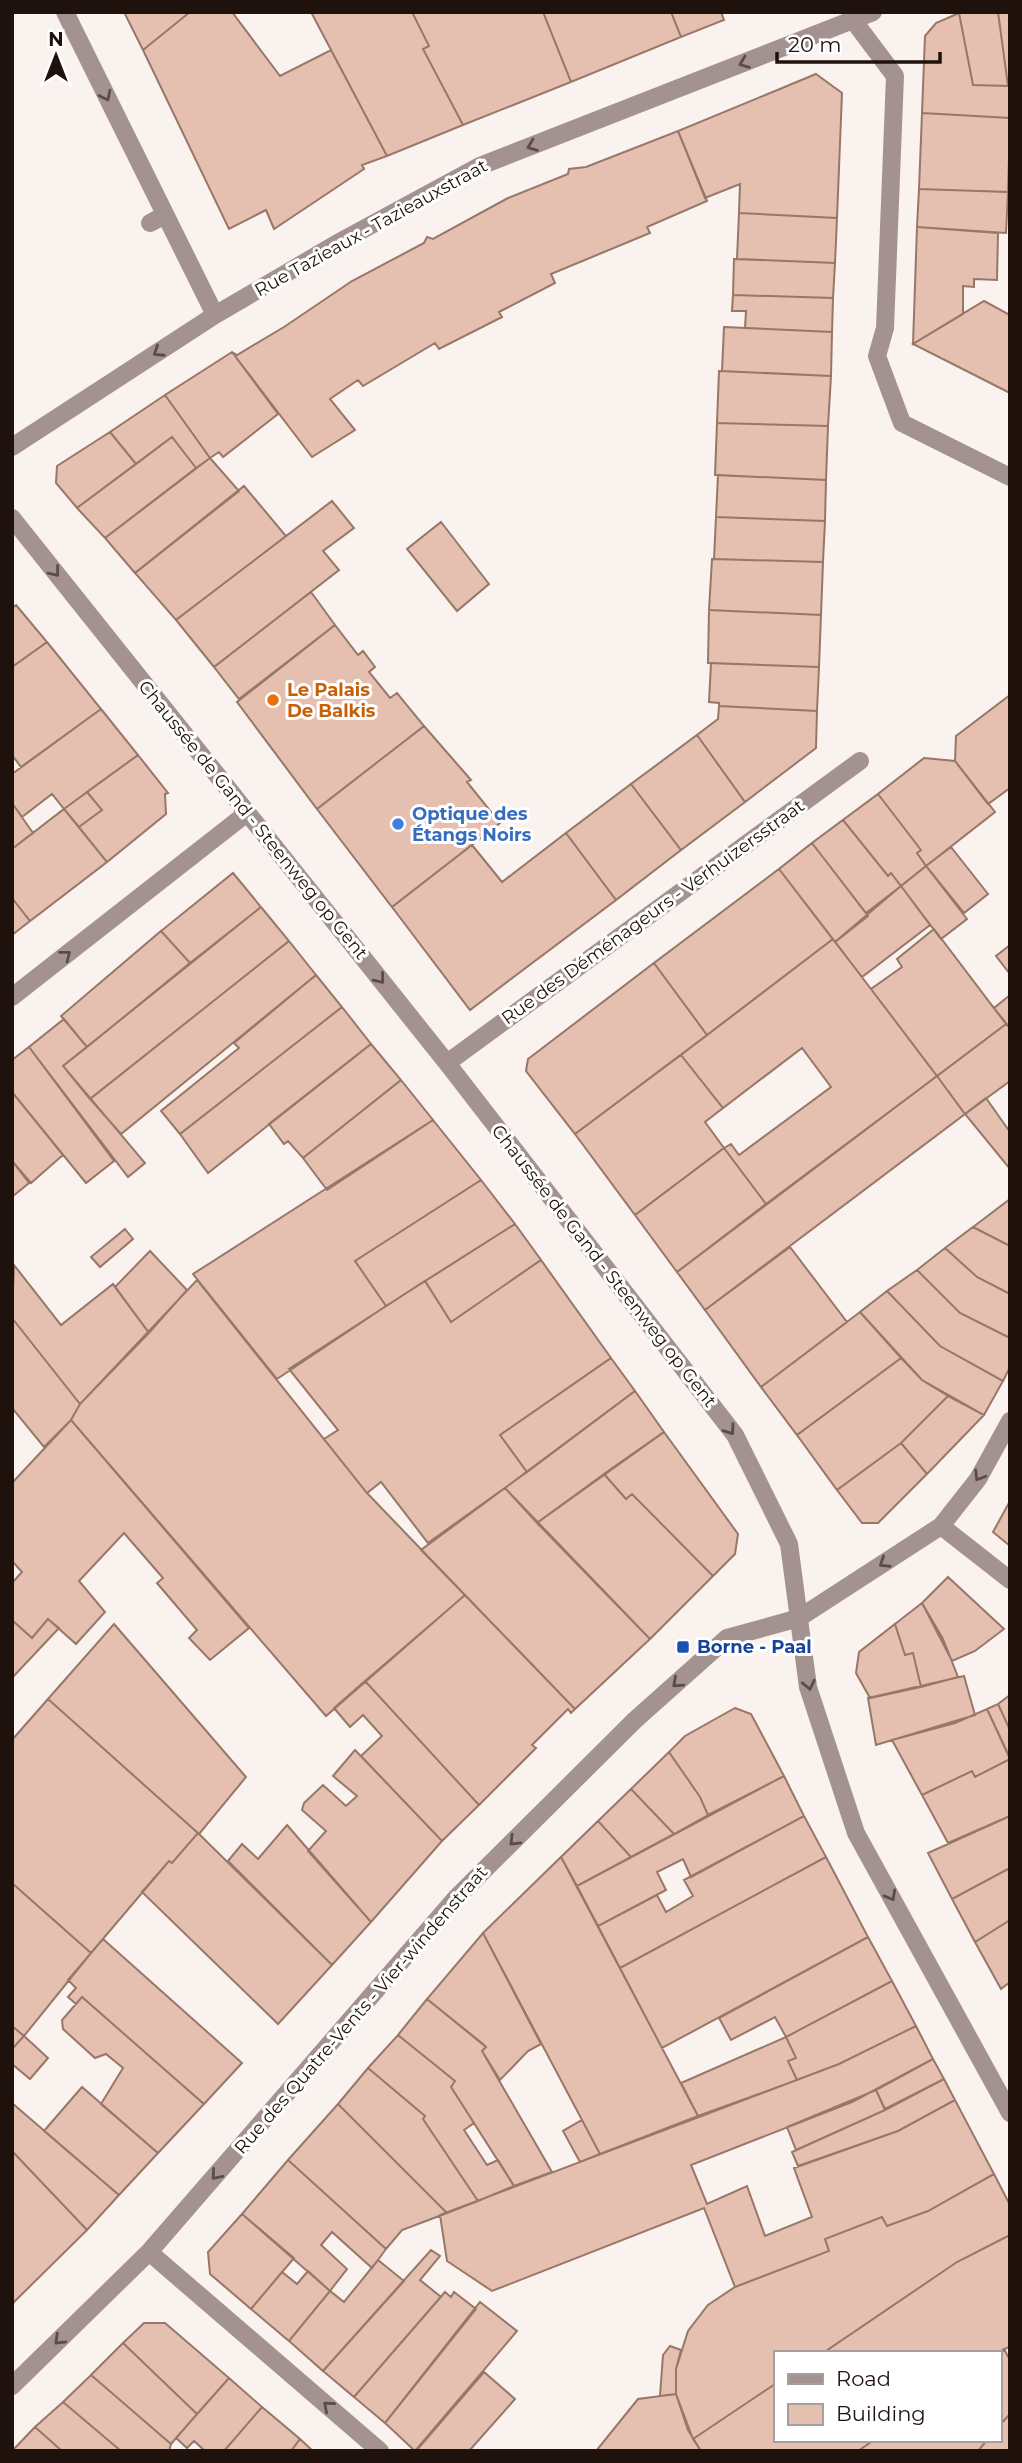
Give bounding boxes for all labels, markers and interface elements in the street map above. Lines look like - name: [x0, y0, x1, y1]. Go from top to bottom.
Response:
- north arrow: [21, 21, 91, 91]
- scale bar: [777, 21, 940, 65]
- text: N: [48, 28, 64, 51]
- text: 20 m: [788, 32, 842, 57]
- one-way arrow: [738, 54, 750, 68]
- one-way arrow: [98, 89, 112, 101]
- one-way arrow: [527, 137, 539, 151]
- street label: Rue Tazieaux - Tazieauxstraat: [251, 155, 491, 301]
- one-way arrow: [153, 344, 166, 357]
- one-way arrow: [47, 563, 59, 576]
- street label: Chaussée de Gand - Steenweg op Gent: [134, 676, 372, 964]
- place label: Le Palais De Balkis: [287, 679, 376, 722]
- marker: Le Palais De Balkis: [265, 692, 281, 708]
- street label: Rue des Déménageurs - Verhuizersstraat: [497, 795, 809, 1029]
- place label: Optique des Étangs Noirs: [412, 803, 532, 846]
- marker: Optique des Étangs Noirs: [390, 816, 406, 832]
- one-way arrow: [58, 950, 71, 963]
- one-way arrow: [372, 972, 385, 984]
- street label: Chaussée de Gand - Steenweg op Gent: [487, 1120, 721, 1412]
- one-way arrow: [722, 1422, 734, 1435]
- one-way arrow: [974, 1468, 987, 1481]
- one-way arrow: [879, 1555, 892, 1567]
- place label: Borne - Paal: [697, 1636, 812, 1658]
- marker: Borne - Paal: [675, 1639, 691, 1655]
- one-way arrow: [672, 1674, 685, 1687]
- one-way arrow: [800, 1679, 815, 1691]
- one-way arrow: [510, 1833, 522, 1845]
- street label: Rue des Quatre-Vents - Vier-windenstraat: [230, 1861, 492, 2159]
- one-way arrow: [883, 1889, 896, 1901]
- one-way arrow: [212, 2167, 224, 2180]
- one-way arrow: [55, 2332, 68, 2345]
- legend: [774, 2351, 1001, 2442]
- text: Road: [836, 2366, 891, 2391]
- text: Building: [836, 2401, 926, 2426]
- one-way arrow: [323, 2402, 336, 2414]

